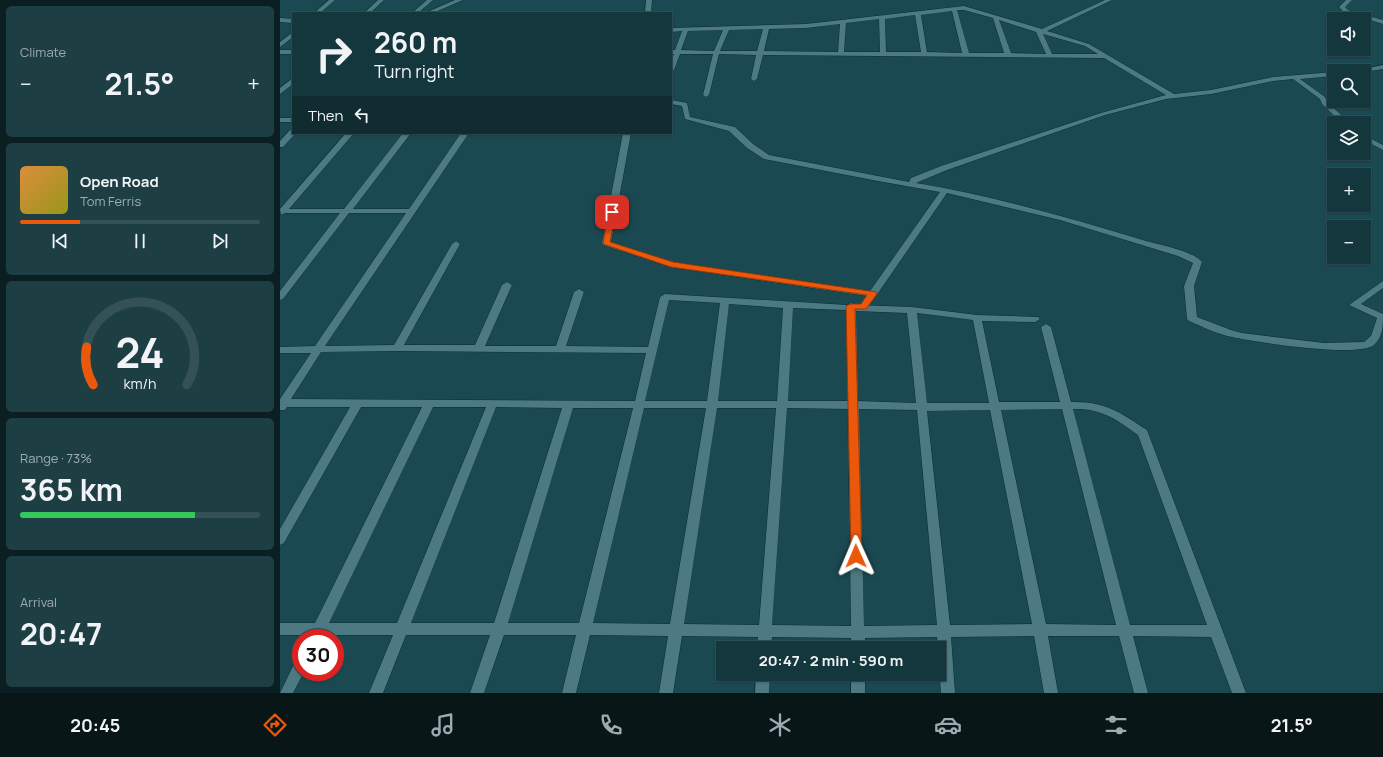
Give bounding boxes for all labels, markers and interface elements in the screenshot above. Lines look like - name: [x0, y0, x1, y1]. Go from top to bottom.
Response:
- map controls: [1327, 12, 1371, 264]
- button: sound: [1327, 12, 1371, 56]
- text: 260 m: [374, 23, 457, 61]
- icon: right: [308, 28, 360, 80]
- text: Climate: [20, 43, 66, 61]
- text: Turn right: [374, 59, 455, 83]
- text: 21.5°: [105, 63, 175, 104]
- button: search: [1327, 64, 1371, 108]
- text: −: [20, 69, 32, 99]
- text: +: [247, 69, 260, 99]
- icon: left: [351, 104, 373, 126]
- text: Then: [308, 105, 343, 126]
- button: layers: [1327, 116, 1371, 160]
- button: +: [1327, 168, 1371, 212]
- text: Open Road: [80, 171, 159, 192]
- text: Tom Ferris: [80, 192, 141, 210]
- pin: [595, 195, 629, 229]
- icon: arrive: [601, 201, 623, 223]
- button: −: [1327, 220, 1371, 264]
- icon: previous: [49, 230, 71, 252]
- icon: pause: [129, 230, 151, 252]
- icon: next: [209, 230, 231, 252]
- text: 24: [115, 323, 165, 379]
- text: km/h: [123, 373, 157, 392]
- text: Range · 73%: [20, 449, 92, 467]
- text: 365 km: [20, 469, 123, 510]
- position arrow: [835, 535, 877, 577]
- text: Arrival: [20, 593, 57, 611]
- text: 20:47: [20, 613, 102, 654]
- speed limit sign: 30: [292, 629, 344, 681]
- text: 20:47 · 2 min · 590 m: [759, 650, 903, 671]
- icon: directions: [261, 711, 289, 739]
- icon: music: [429, 711, 457, 739]
- icon: phone: [597, 711, 625, 739]
- icon: climate: [766, 711, 794, 739]
- icon: car: [934, 711, 962, 739]
- icon: filters: [1102, 711, 1130, 739]
- text: 20:45: [70, 713, 120, 737]
- text: 21.5°: [1271, 713, 1313, 737]

